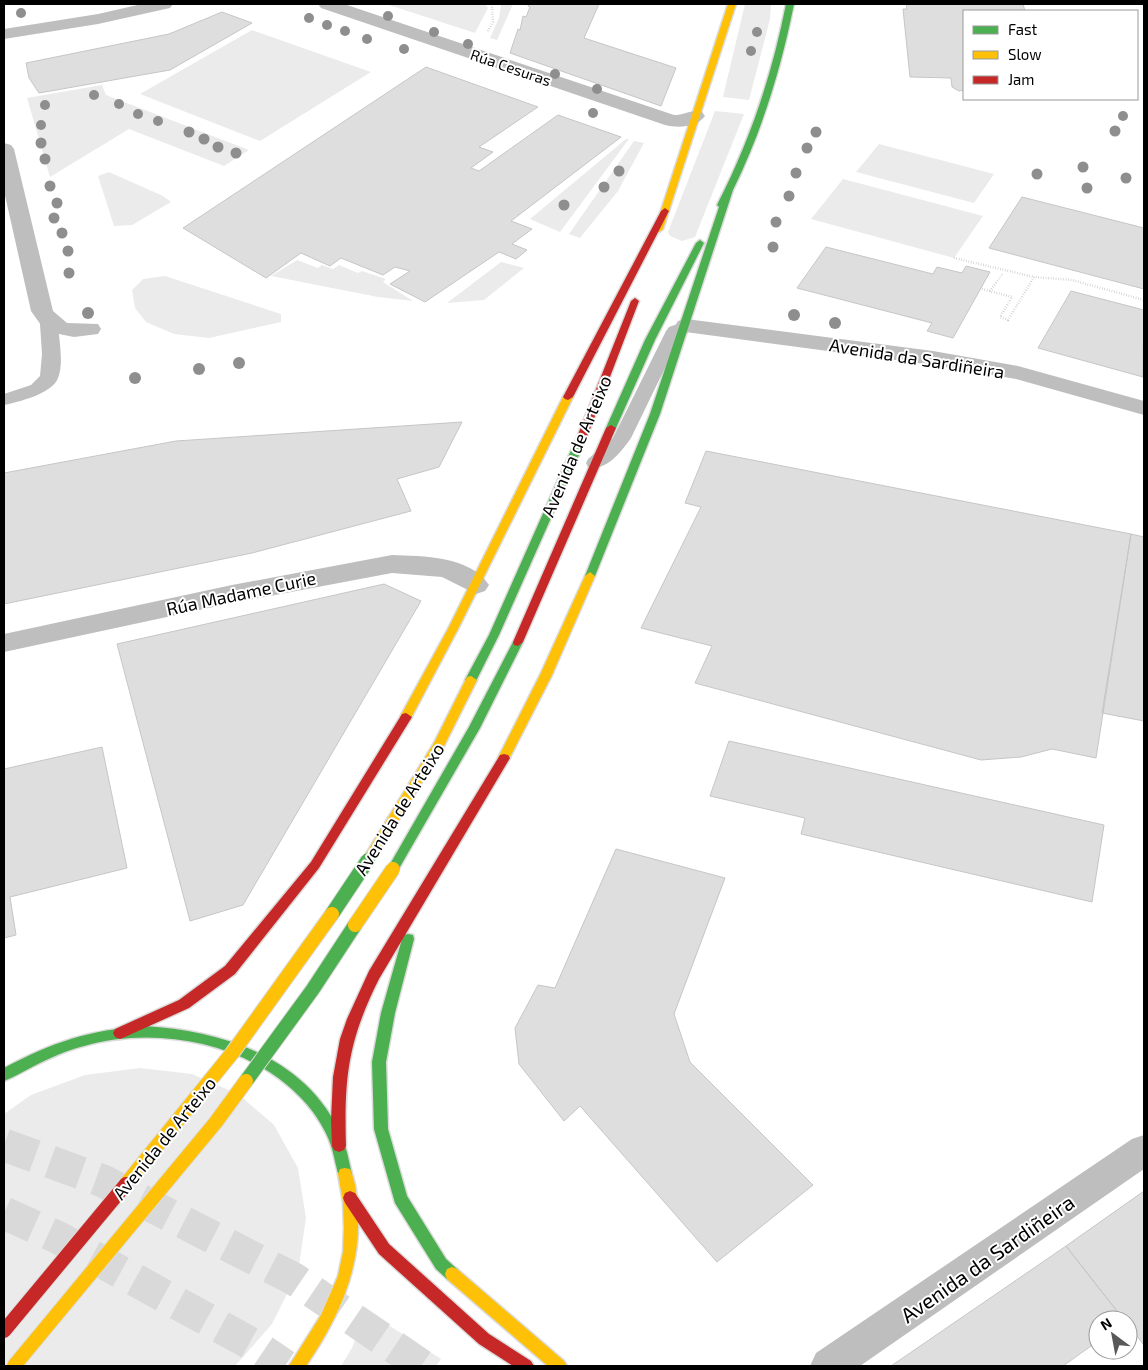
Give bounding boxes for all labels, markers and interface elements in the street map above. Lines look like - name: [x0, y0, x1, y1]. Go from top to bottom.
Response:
- legend: [963, 10, 1138, 100]
- text: Fast: [1008, 20, 1038, 38]
- street label: Rúa Cesuras: [468, 45, 554, 89]
- text: Slow: [1008, 45, 1042, 63]
- text: Jam: [1008, 70, 1034, 88]
- street label: Avenida da Sardiñeira: [828, 333, 1006, 383]
- street label: Avenida de Arteixo: [536, 372, 616, 520]
- street label: Rúa Madame Curie: [164, 566, 318, 620]
- street label: Avenida de Arteixo: [350, 739, 448, 879]
- street label: Avenida de Arteixo: [108, 1072, 220, 1204]
- street label: Avenida da Sardiñeira: [895, 1189, 1079, 1327]
- north arrow: [1088, 1310, 1138, 1360]
- text: N: [1097, 1314, 1115, 1333]

